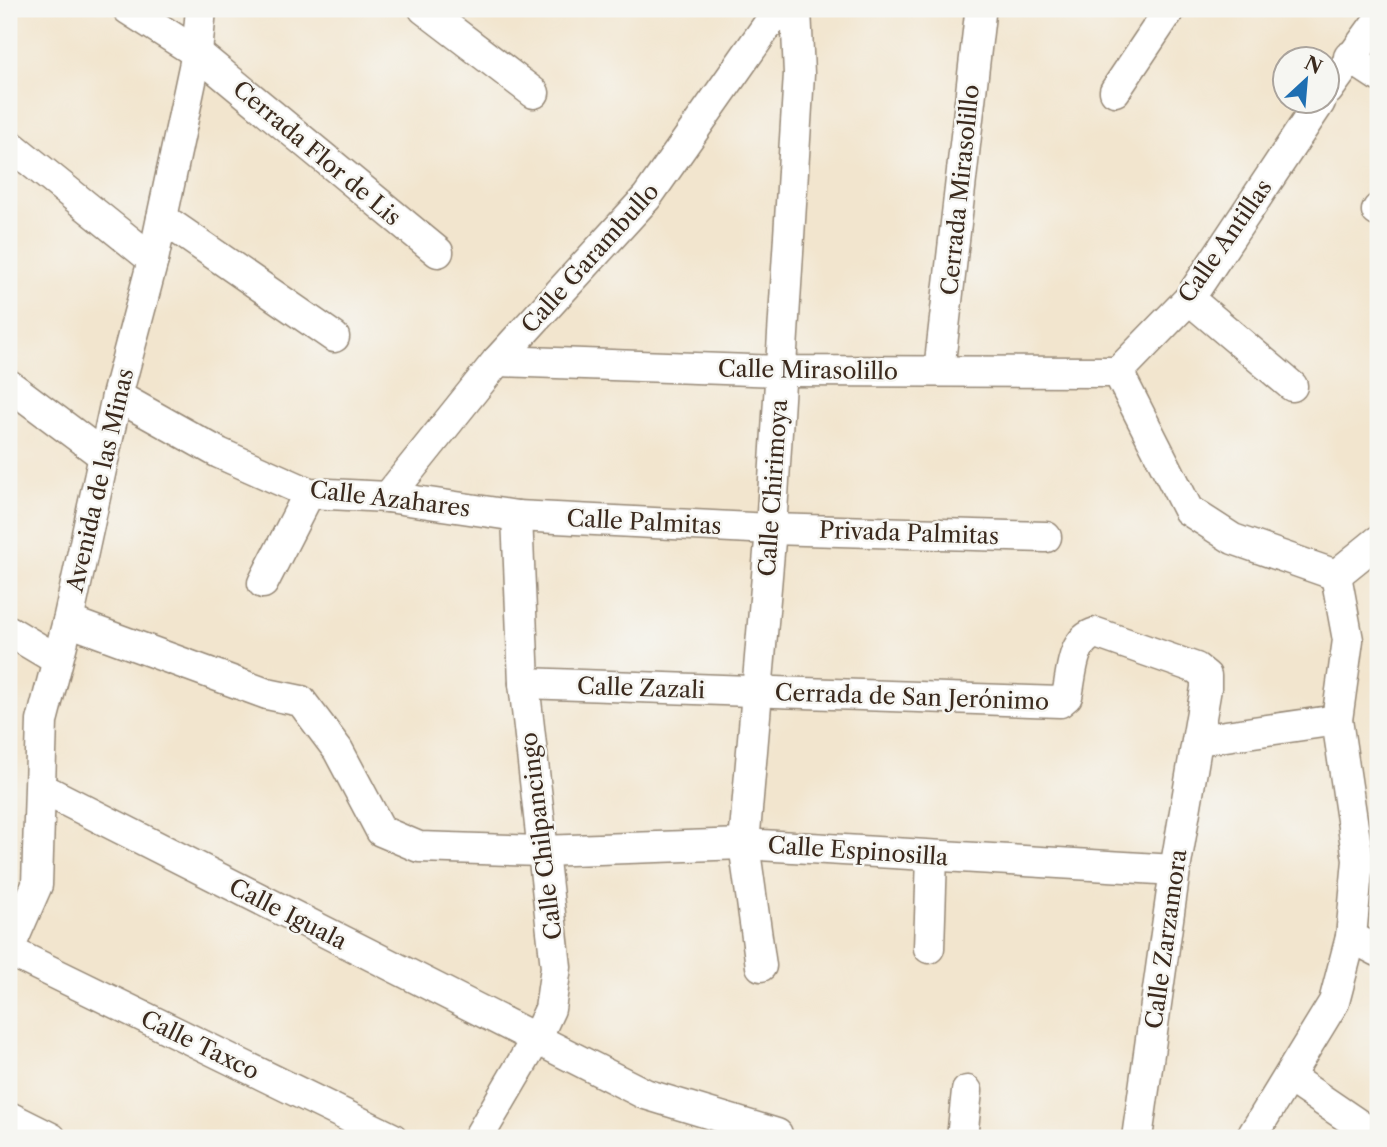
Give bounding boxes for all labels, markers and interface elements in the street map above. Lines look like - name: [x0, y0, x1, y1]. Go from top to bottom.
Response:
- north arrow: [1272, 46, 1342, 116]
- text: N: [1301, 51, 1326, 79]
- street label: Cerrada Flor de Lis: [227, 75, 407, 231]
- street label: Cerrada Mirasolillo: [935, 83, 985, 297]
- street label: Calle Antillas: [1172, 174, 1278, 308]
- street label: Calle Garambullo: [515, 177, 665, 339]
- street label: Calle Mirasolillo: [718, 354, 898, 386]
- street label: Avenida de las Minas: [60, 365, 139, 595]
- street label: Calle Chirimoya: [753, 398, 793, 578]
- street label: Calle Azahares: [308, 475, 472, 523]
- street label: Calle Palmitas: [566, 504, 722, 540]
- street label: Privada Palmitas: [819, 516, 999, 550]
- street label: Calle Zazali: [577, 672, 705, 704]
- street label: Cerrada de San Jerónimo: [774, 678, 1050, 716]
- street label: Calle Chilpancingo: [514, 731, 568, 941]
- street label: Calle Espinosilla: [767, 831, 950, 871]
- street label: Calle Zarzamora: [1140, 847, 1193, 1031]
- street label: Calle Iguala: [224, 872, 352, 956]
- street label: Calle Taxco: [136, 1004, 264, 1086]

